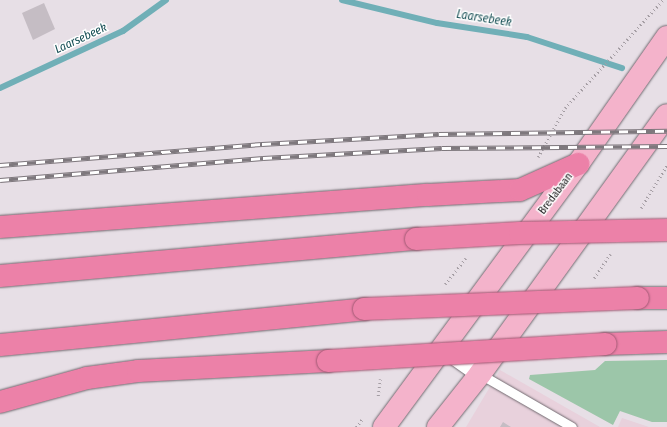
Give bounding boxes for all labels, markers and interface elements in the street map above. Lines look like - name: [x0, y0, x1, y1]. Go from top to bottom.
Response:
- water label: Laarsebeek: [455, 8, 513, 30]
- water label: Laarsebeek: [53, 21, 109, 57]
- street label: Bredabaan: [536, 171, 576, 217]

